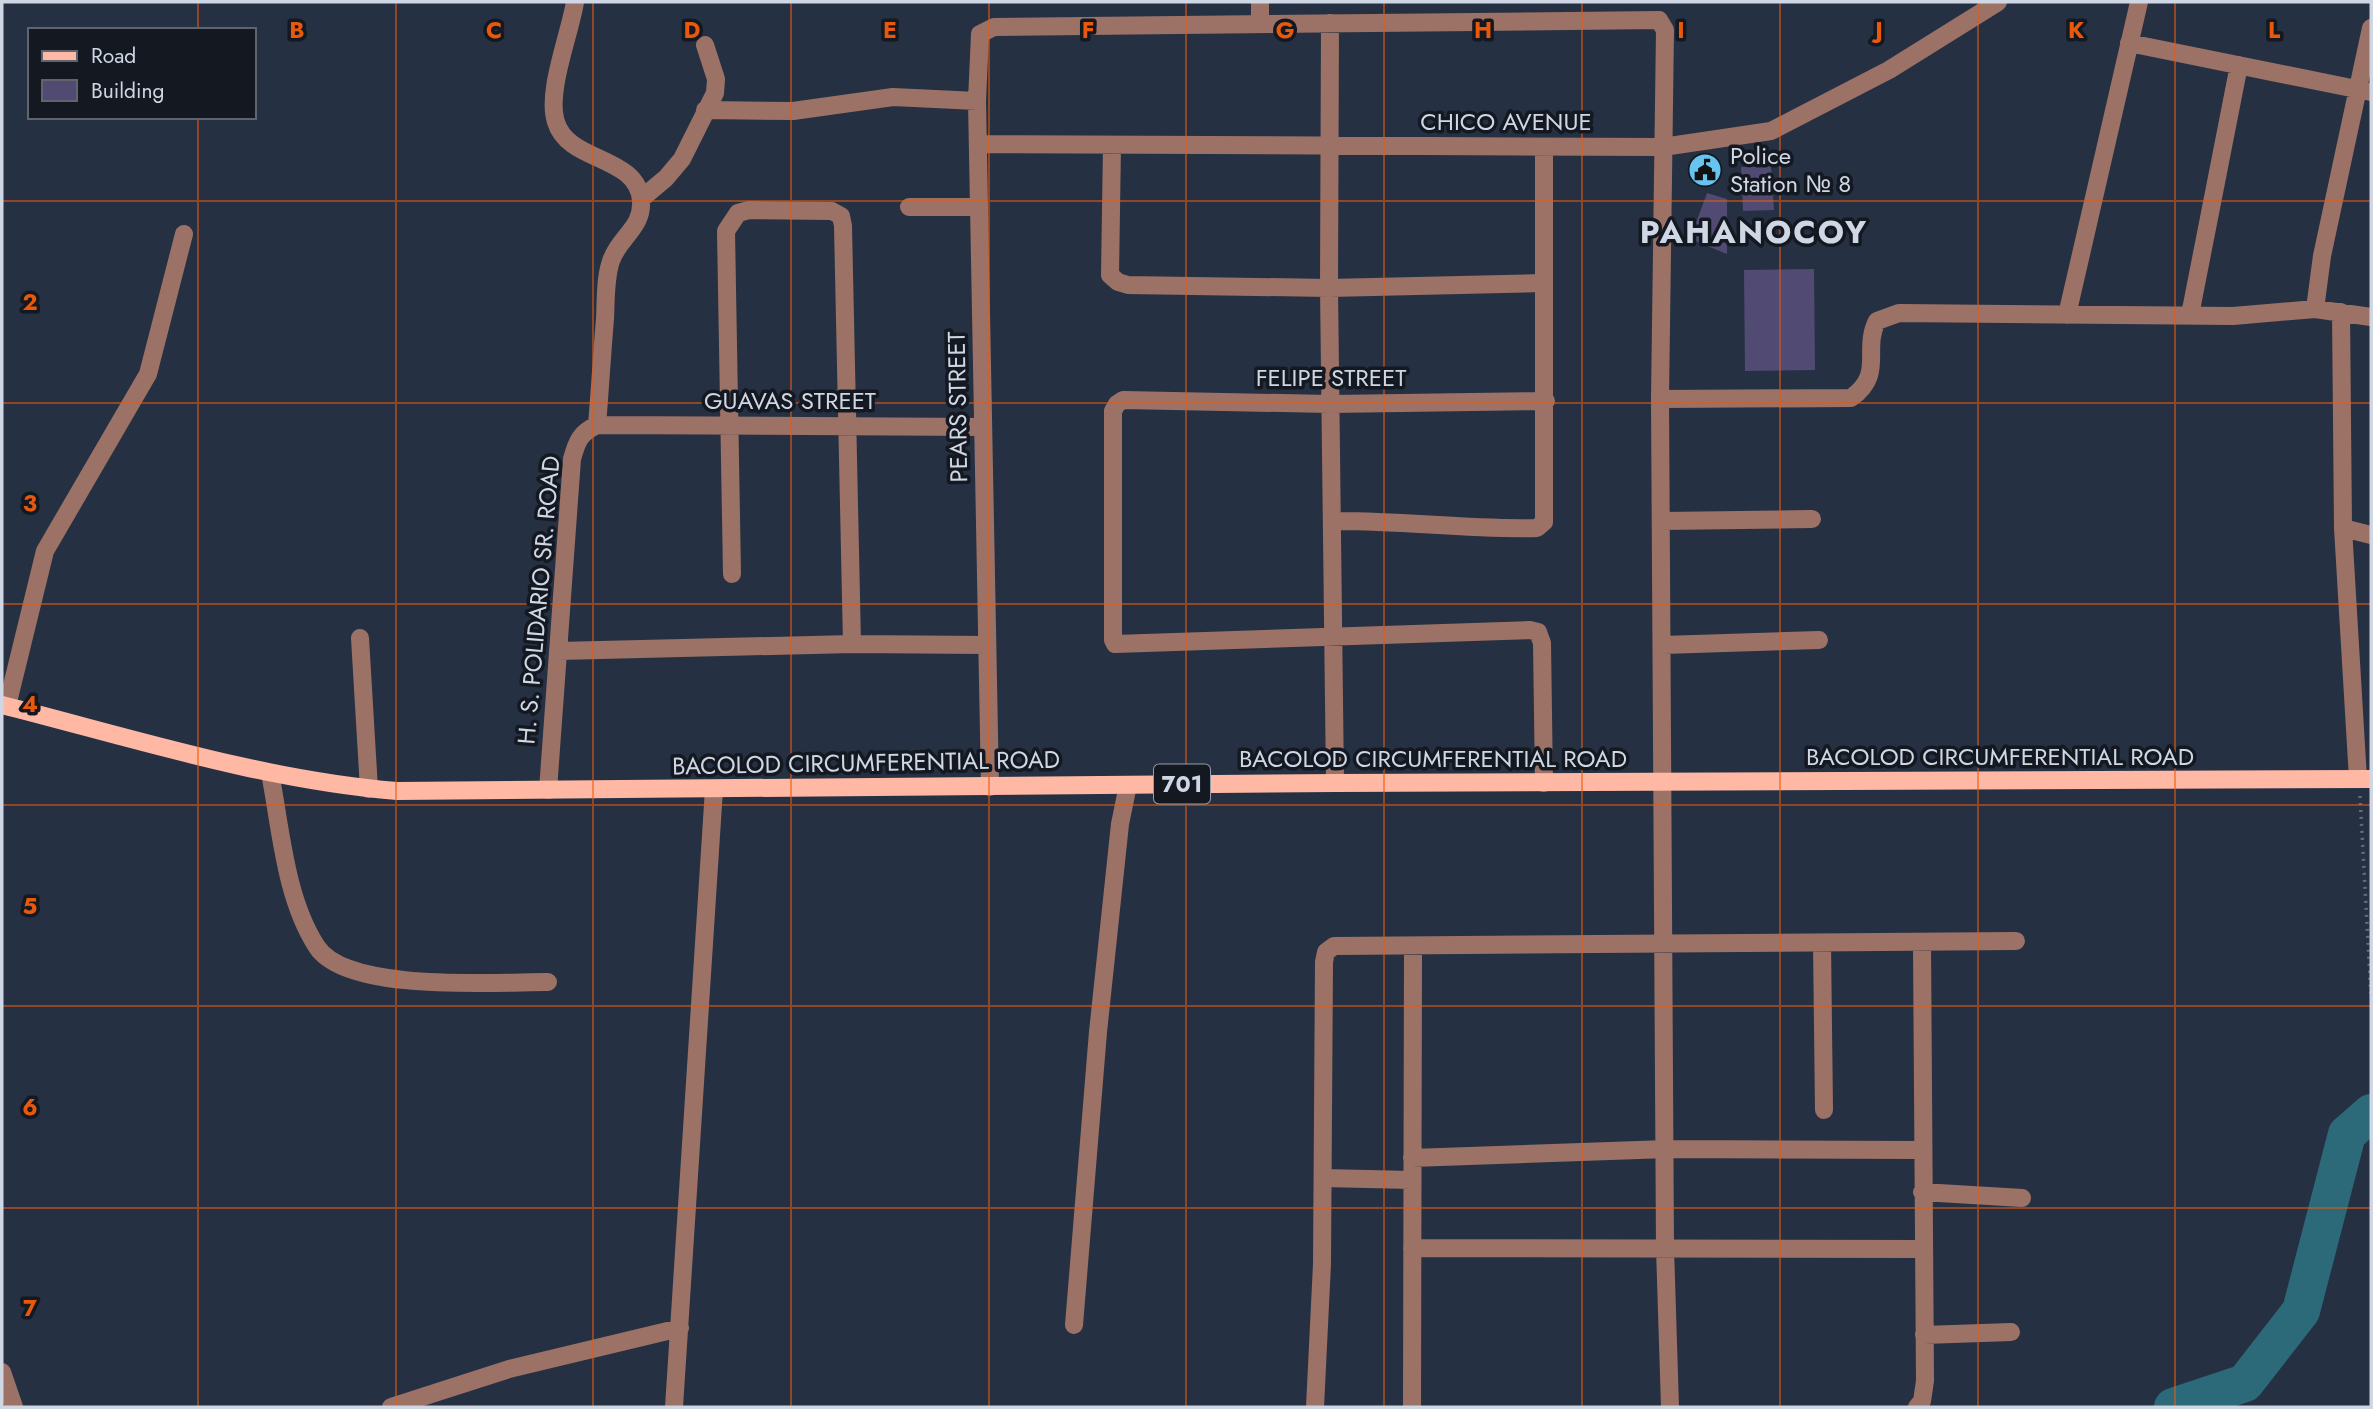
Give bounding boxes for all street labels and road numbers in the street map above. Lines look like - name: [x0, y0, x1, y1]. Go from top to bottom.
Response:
- street label: CHICO AVENUE: [1420, 104, 1592, 139]
- street label: PEARS STREET: [939, 331, 976, 483]
- street label: FELIPE STREET: [1256, 360, 1406, 395]
- street label: GUAVAS STREET: [704, 383, 876, 418]
- street label: H. S. POLIDARIO SR. ROAD: [508, 454, 569, 746]
- street label: BACOLOD CIRCUMFERENTIAL ROAD: [1806, 739, 2194, 774]
- street label: BACOLOD CIRCUMFERENTIAL ROAD: [1239, 741, 1627, 776]
- street label: BACOLOD CIRCUMFERENTIAL ROAD: [672, 742, 1060, 783]
- road number: 701: [1154, 764, 1210, 804]

